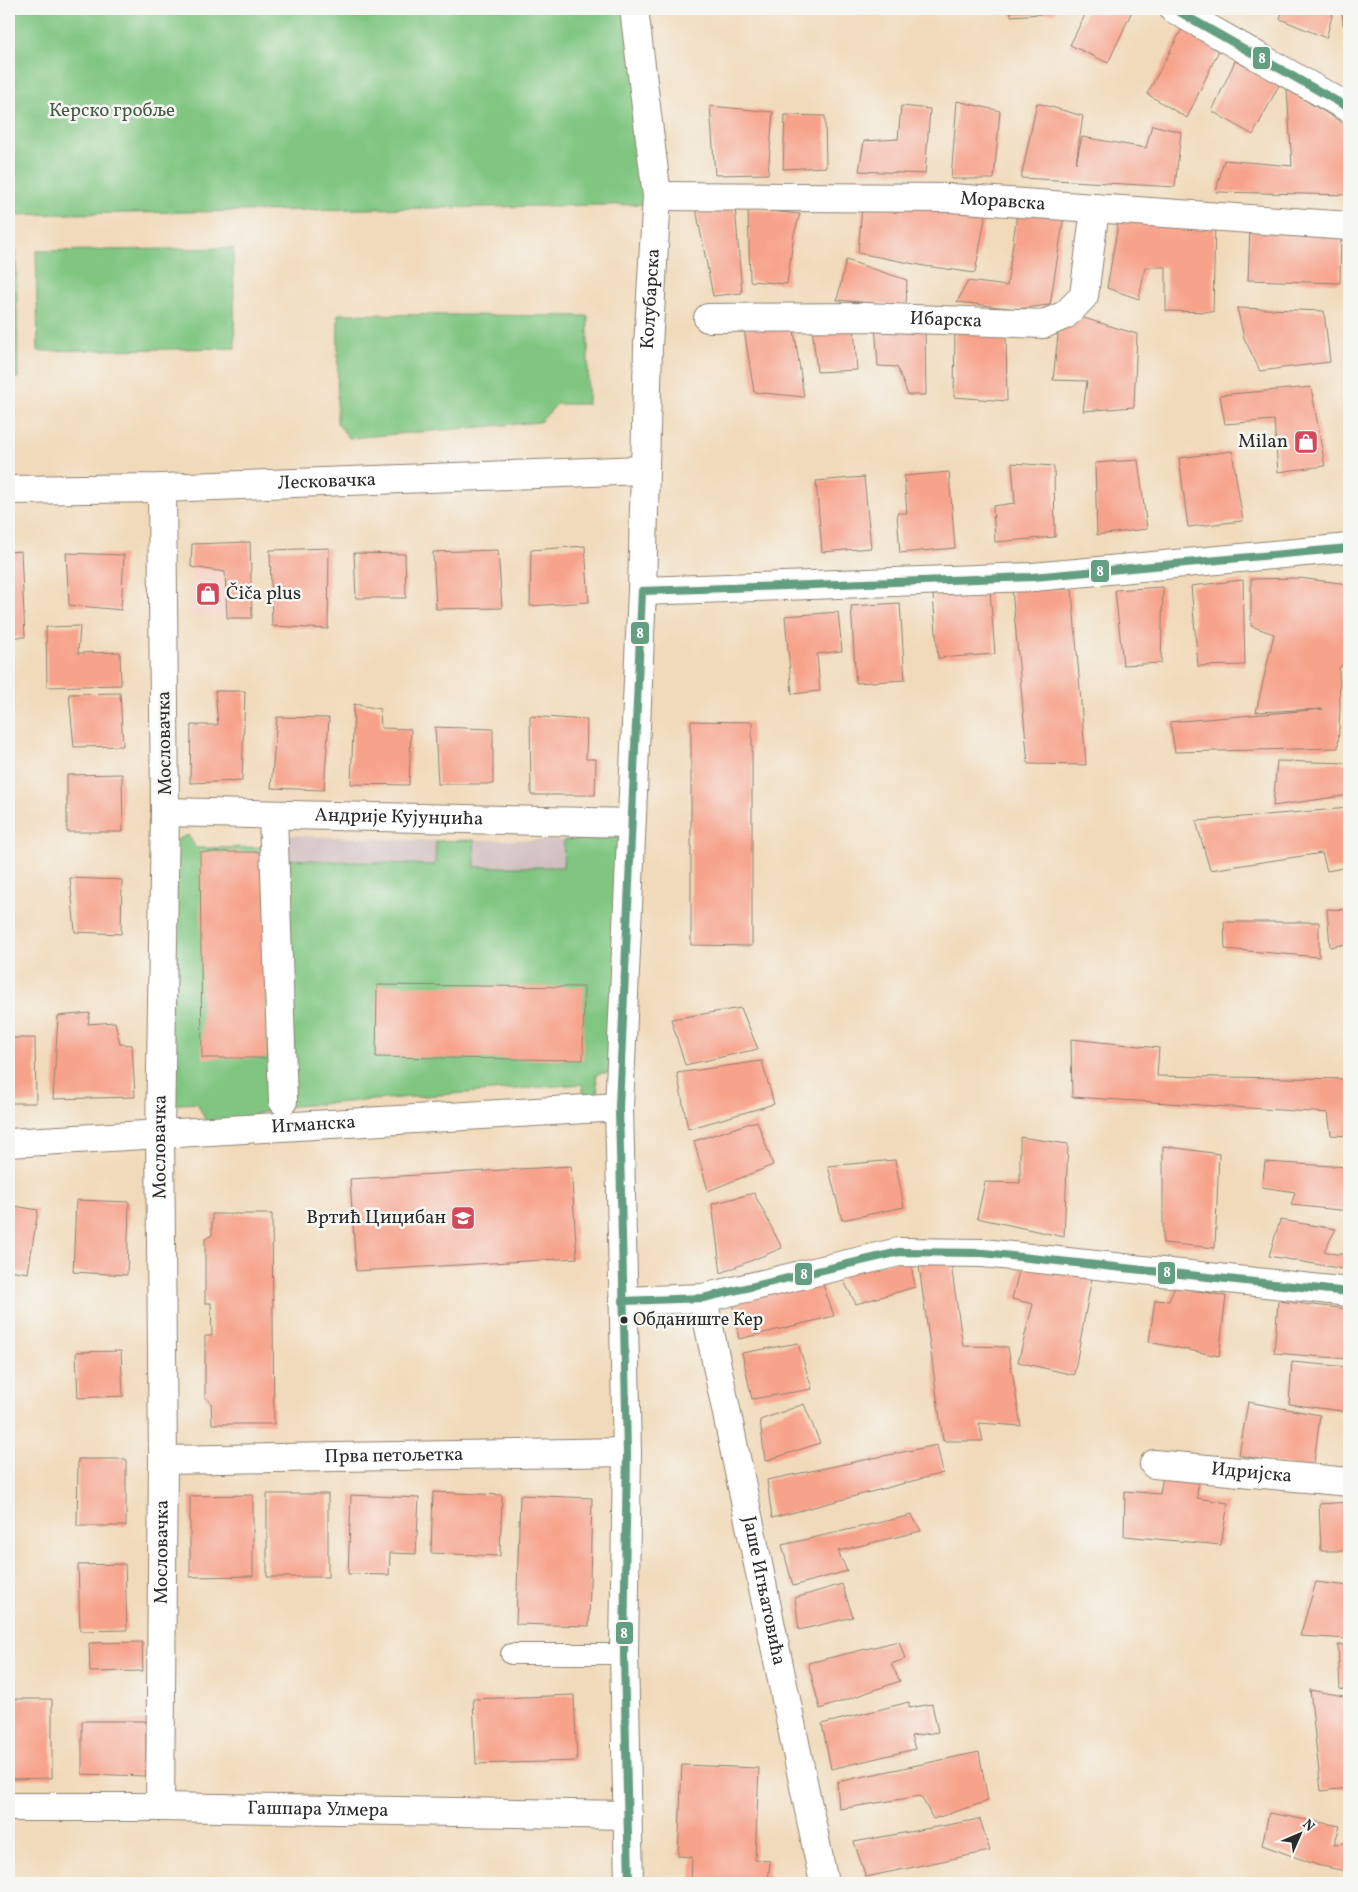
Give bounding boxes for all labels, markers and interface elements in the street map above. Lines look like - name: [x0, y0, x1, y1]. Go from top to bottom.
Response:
- line badge: 8: [1252, 46, 1271, 70]
- text: 8: [1258, 50, 1266, 69]
- park label: Керско гробље: [49, 98, 175, 124]
- street label: Моравска: [959, 186, 1046, 218]
- street label: Колубарска: [635, 248, 667, 350]
- street label: Ибарска: [909, 306, 983, 335]
- place label: Milan: [1238, 429, 1288, 455]
- shop icon: Milan: [1293, 429, 1319, 455]
- street label: Лесковачка: [277, 467, 377, 497]
- line badge: 8: [1090, 559, 1110, 583]
- text: 8: [1096, 563, 1104, 582]
- shop icon: Čiča plus: [195, 581, 221, 607]
- place label: Čiča plus: [226, 581, 301, 607]
- line badge: 8: [630, 621, 650, 645]
- text: 8: [636, 625, 644, 644]
- street label: Мословачка: [151, 691, 179, 795]
- street label: Андрије Кујунџића: [314, 803, 484, 833]
- street label: Мословачка: [147, 1095, 174, 1199]
- street label: Игманска: [271, 1110, 356, 1140]
- place label: Вртић Цицибан: [306, 1205, 446, 1231]
- school or university icon: Вртић Цицибан: [450, 1205, 476, 1231]
- line badge: 8: [1157, 1261, 1176, 1285]
- line badge: 8: [794, 1262, 813, 1286]
- text: 8: [1163, 1264, 1171, 1283]
- text: 8: [800, 1266, 808, 1285]
- place label: Обданиште Кер: [633, 1308, 763, 1333]
- marker: Обданиште Кер: [619, 1315, 629, 1325]
- street label: Прва петољетка: [324, 1442, 464, 1470]
- street label: Идријска: [1210, 1456, 1293, 1490]
- street label: Мословачка: [149, 1500, 176, 1604]
- street label: Јаше Игњатовића: [735, 1514, 792, 1668]
- line badge: 8: [615, 1621, 634, 1645]
- text: 8: [620, 1625, 628, 1644]
- street label: Гашпара Улмера: [247, 1795, 389, 1824]
- north arrow: [1276, 1810, 1326, 1860]
- text: N: [1298, 1816, 1318, 1836]

